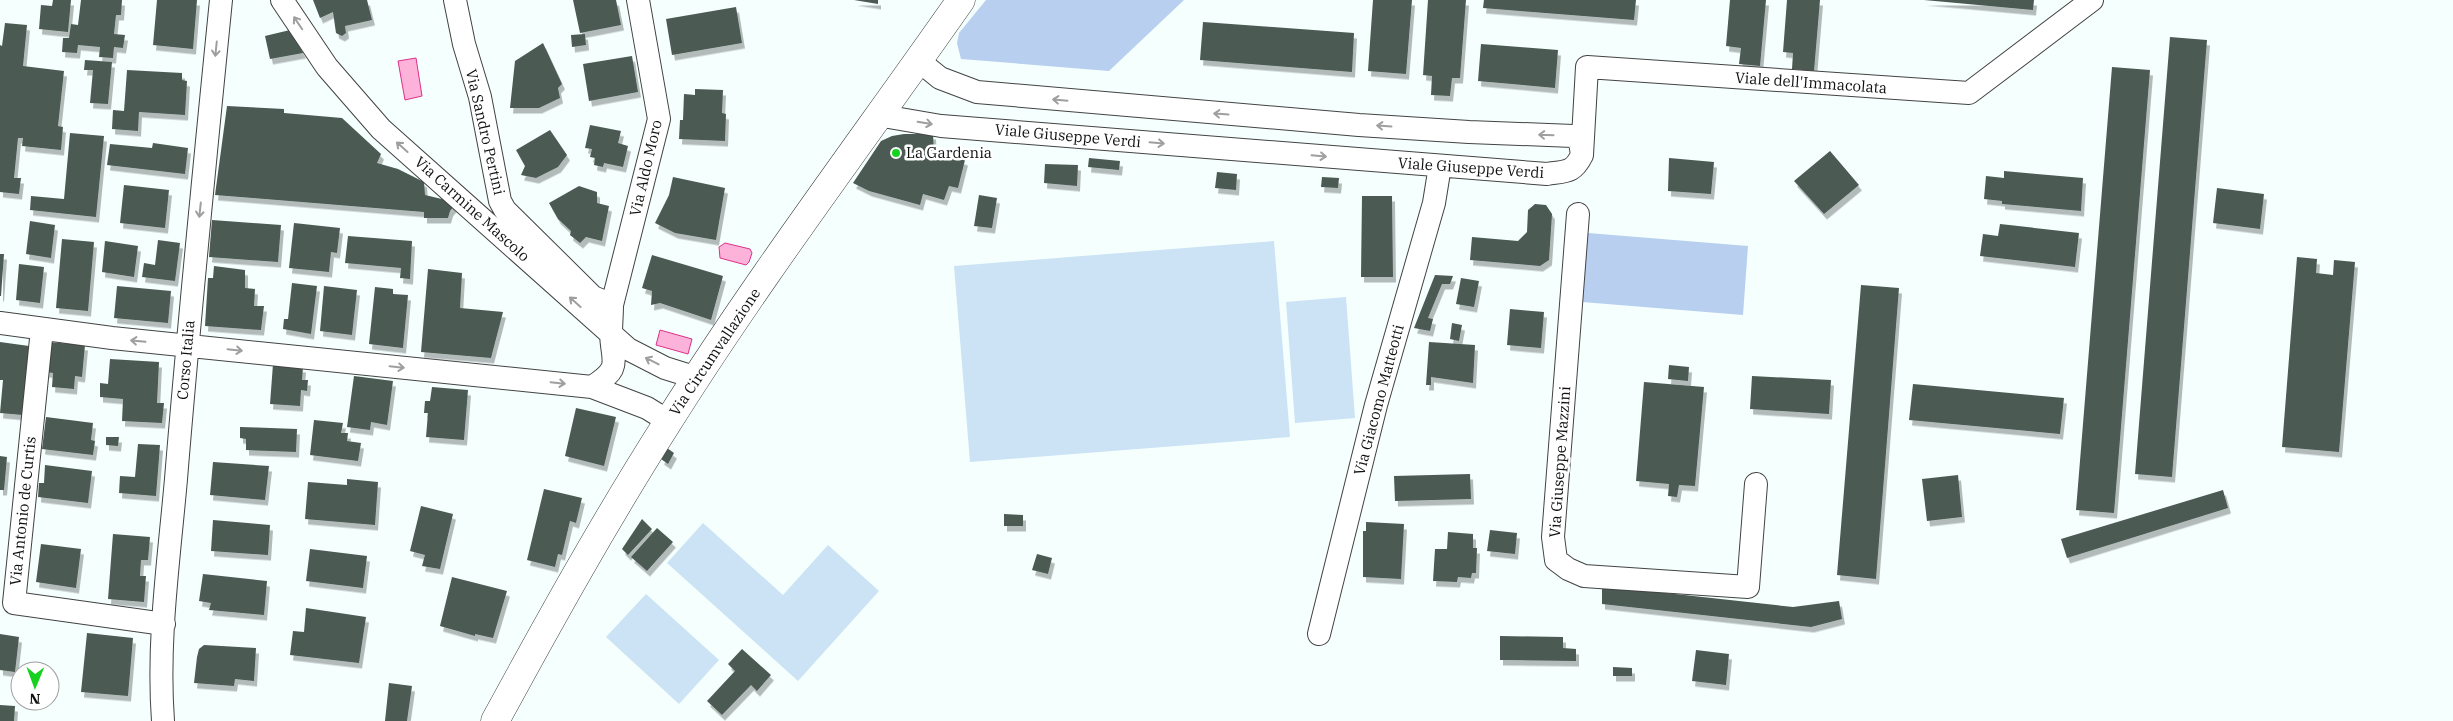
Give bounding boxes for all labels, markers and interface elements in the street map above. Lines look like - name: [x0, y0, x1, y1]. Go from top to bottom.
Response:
- one-way arrow: [293, 17, 303, 31]
- one-way arrow: [211, 40, 221, 56]
- street label: Via Sandro Pertini: [462, 67, 509, 197]
- street label: Viale dell'Immacolata: [1734, 68, 1888, 97]
- one-way arrow: [1052, 95, 1068, 105]
- one-way arrow: [1214, 110, 1230, 119]
- street label: Via Aldo Moro: [625, 118, 666, 218]
- one-way arrow: [917, 119, 933, 129]
- street label: Viale Giuseppe Verdi: [994, 120, 1142, 151]
- one-way arrow: [1376, 122, 1392, 131]
- one-way arrow: [1538, 130, 1554, 140]
- one-way arrow: [1149, 138, 1165, 148]
- one-way arrow: [396, 141, 409, 153]
- place label: La Gardenia: [906, 143, 992, 162]
- marker: La Gardenia: [890, 147, 902, 159]
- one-way arrow: [1311, 151, 1327, 161]
- street label: Via Carmine Mascolo: [411, 152, 534, 265]
- street label: Viale Giuseppe Verdi: [1397, 153, 1545, 182]
- one-way arrow: [195, 202, 205, 218]
- street label: Via Circumvallazione: [665, 284, 764, 419]
- one-way arrow: [569, 297, 582, 308]
- street label: Corso Italia: [173, 319, 198, 401]
- street label: Via Giacomo Matteotti: [1349, 322, 1408, 477]
- one-way arrow: [130, 336, 146, 345]
- one-way arrow: [227, 345, 243, 355]
- one-way arrow: [645, 356, 660, 365]
- one-way arrow: [388, 362, 404, 372]
- one-way arrow: [550, 378, 566, 388]
- street label: Via Giuseppe Mazzini: [1545, 385, 1574, 538]
- street label: Via Antonio de Curtis: [5, 435, 40, 586]
- north arrow: [10, 661, 60, 711]
- text: N: [29, 690, 40, 708]

